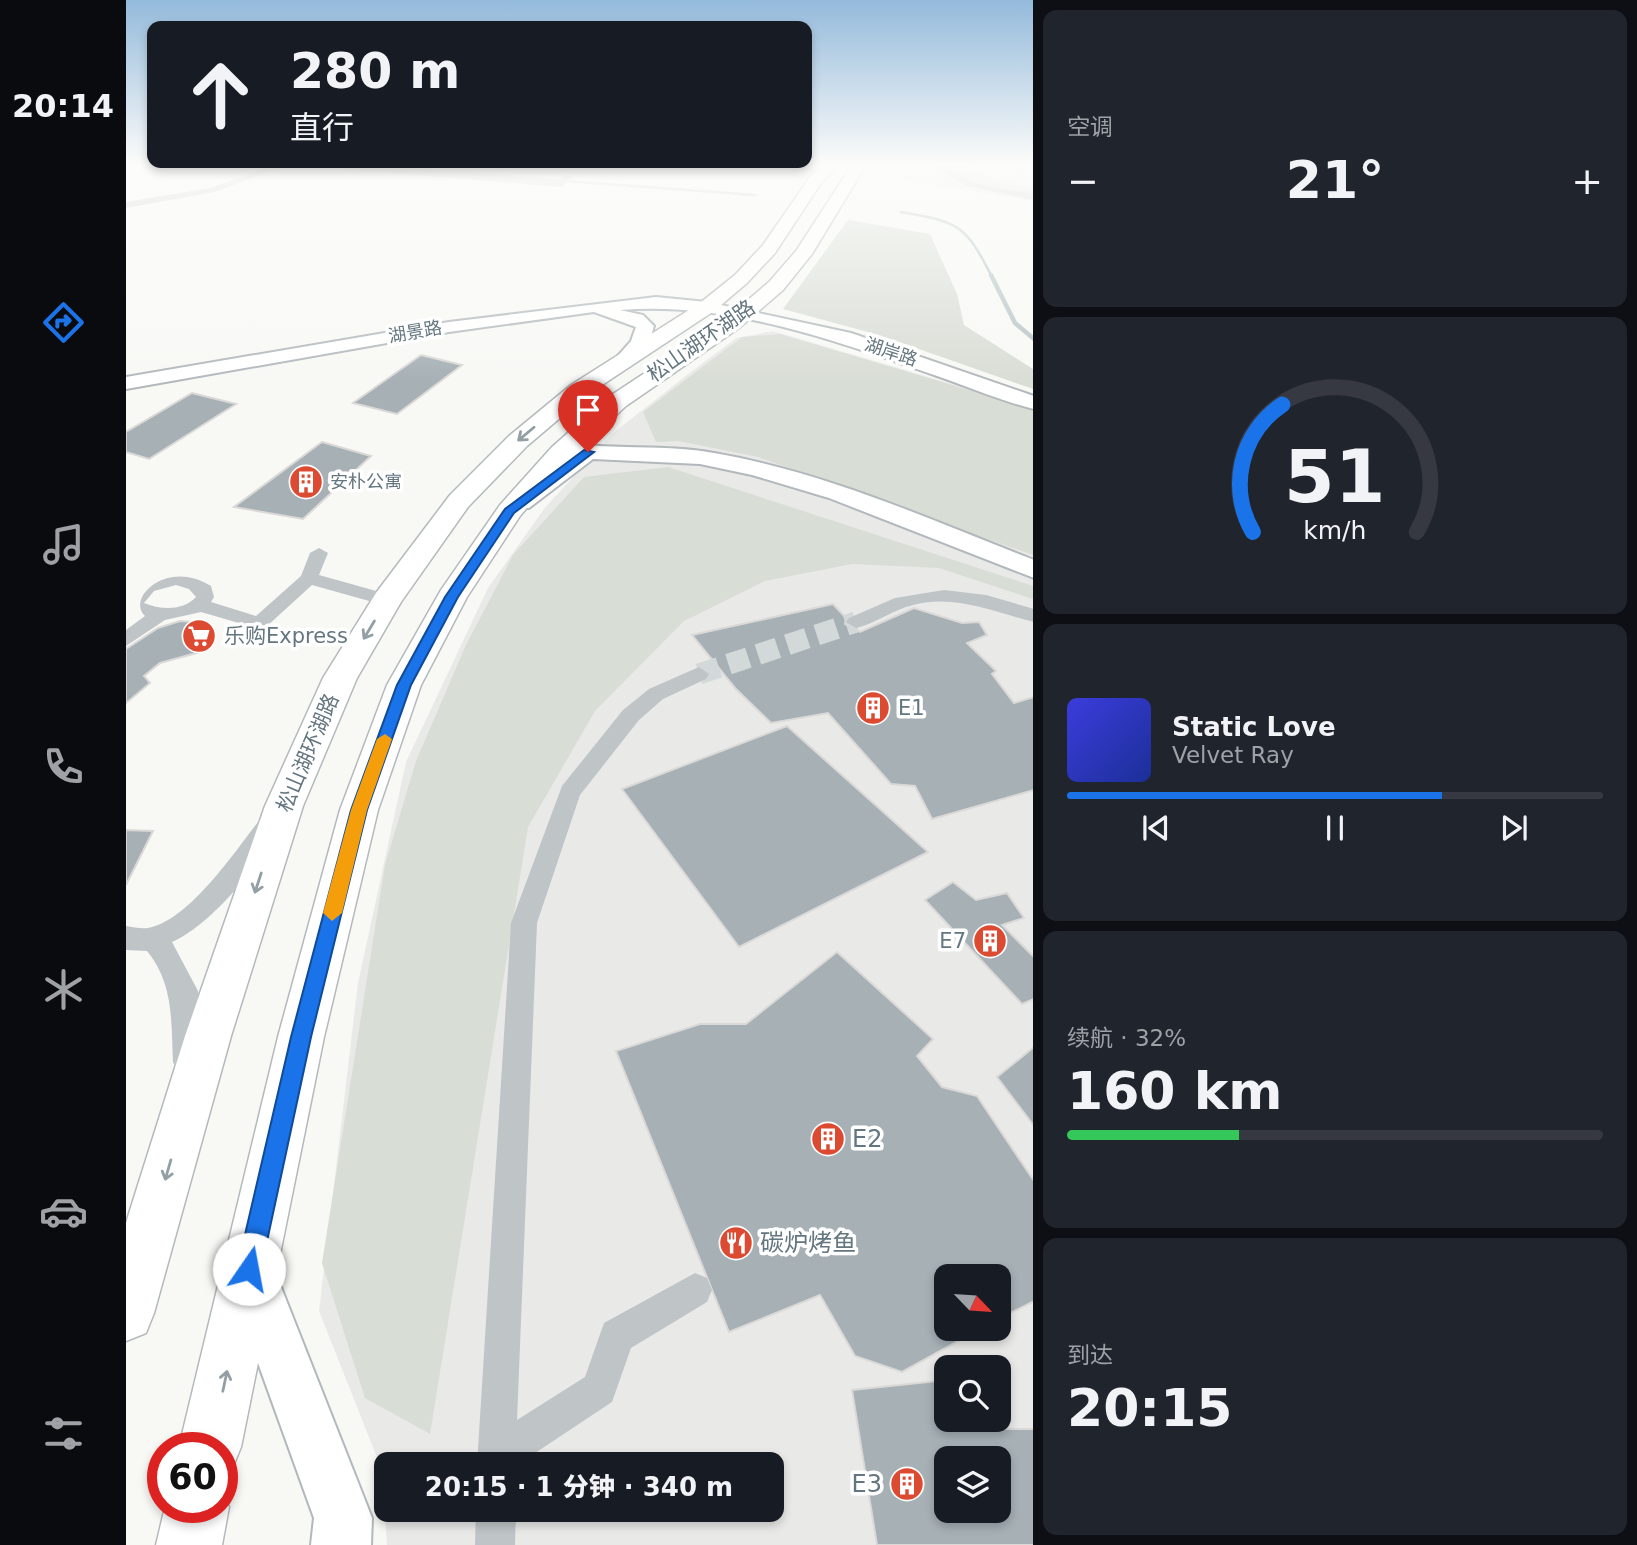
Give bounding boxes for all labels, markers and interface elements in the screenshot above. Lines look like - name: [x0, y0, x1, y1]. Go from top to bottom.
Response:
- text: 280 m: [290, 43, 460, 100]
- icon: ahead: [175, 49, 266, 140]
- text: 20:14: [12, 87, 114, 125]
- text: 直行: [290, 109, 354, 147]
- text: 空调: [1067, 114, 1113, 140]
- text: 21°: [1286, 150, 1384, 210]
- text: −: [1067, 159, 1099, 203]
- text: +: [1571, 159, 1603, 203]
- street label: 松山湖环湖路: [643, 295, 759, 387]
- icon: directions: [39, 298, 88, 347]
- street label: 湖景路: [387, 316, 443, 347]
- street label: 湖岸路: [862, 333, 920, 370]
- pin: [558, 380, 618, 452]
- icon: arrive: [569, 391, 607, 429]
- one-way arrow: [517, 427, 535, 442]
- text: 51: [1284, 434, 1386, 519]
- building icon: 安朴公寓: [287, 463, 325, 501]
- place label: 安朴公寓: [330, 471, 402, 492]
- text: km/h: [1303, 515, 1367, 544]
- icon: music: [39, 520, 88, 569]
- supermarket icon: 乐购Express: [180, 617, 218, 655]
- one-way arrow: [361, 620, 375, 640]
- place label: 乐购Express: [224, 624, 348, 648]
- building icon: E1: [854, 689, 892, 727]
- street label: 松山湖环湖路: [272, 690, 344, 816]
- place label: E1: [898, 696, 925, 720]
- text: Static Love: [1172, 712, 1336, 742]
- icon: phone: [39, 742, 88, 791]
- text: Velvet Ray: [1172, 742, 1294, 768]
- icon: previous: [1137, 809, 1175, 847]
- icon: pause: [1316, 809, 1354, 847]
- icon: next: [1495, 809, 1533, 847]
- one-way arrow: [251, 872, 264, 894]
- building icon: E7: [971, 922, 1009, 960]
- place label: E7: [939, 929, 966, 953]
- icon: climate: [39, 965, 88, 1014]
- text: 续航 · 32%: [1067, 1025, 1186, 1051]
- text: 160 km: [1067, 1061, 1282, 1121]
- building icon: E2: [809, 1120, 847, 1158]
- place label: E2: [852, 1125, 882, 1153]
- one-way arrow: [161, 1159, 174, 1181]
- icon: car: [39, 1187, 88, 1236]
- restaurant icon: 碳炉烤鱼: [717, 1224, 755, 1262]
- place label: 碳炉烤鱼: [760, 1229, 856, 1257]
- position arrow: [212, 1232, 286, 1306]
- north arrow: [934, 1264, 1012, 1340]
- map controls: [934, 1264, 1011, 1523]
- text: 到达: [1067, 1342, 1113, 1368]
- button: search: [934, 1355, 1011, 1432]
- one-way arrow: [219, 1370, 232, 1393]
- text: 20:15: [1067, 1378, 1233, 1438]
- icon: filters: [39, 1409, 88, 1458]
- speed limit sign: 60: [147, 1432, 238, 1523]
- button: layers: [934, 1446, 1011, 1523]
- building icon: E3: [888, 1465, 926, 1503]
- place label: E3: [852, 1470, 882, 1498]
- text: 20:15 · 1 分钟 · 340 m: [425, 1472, 733, 1502]

